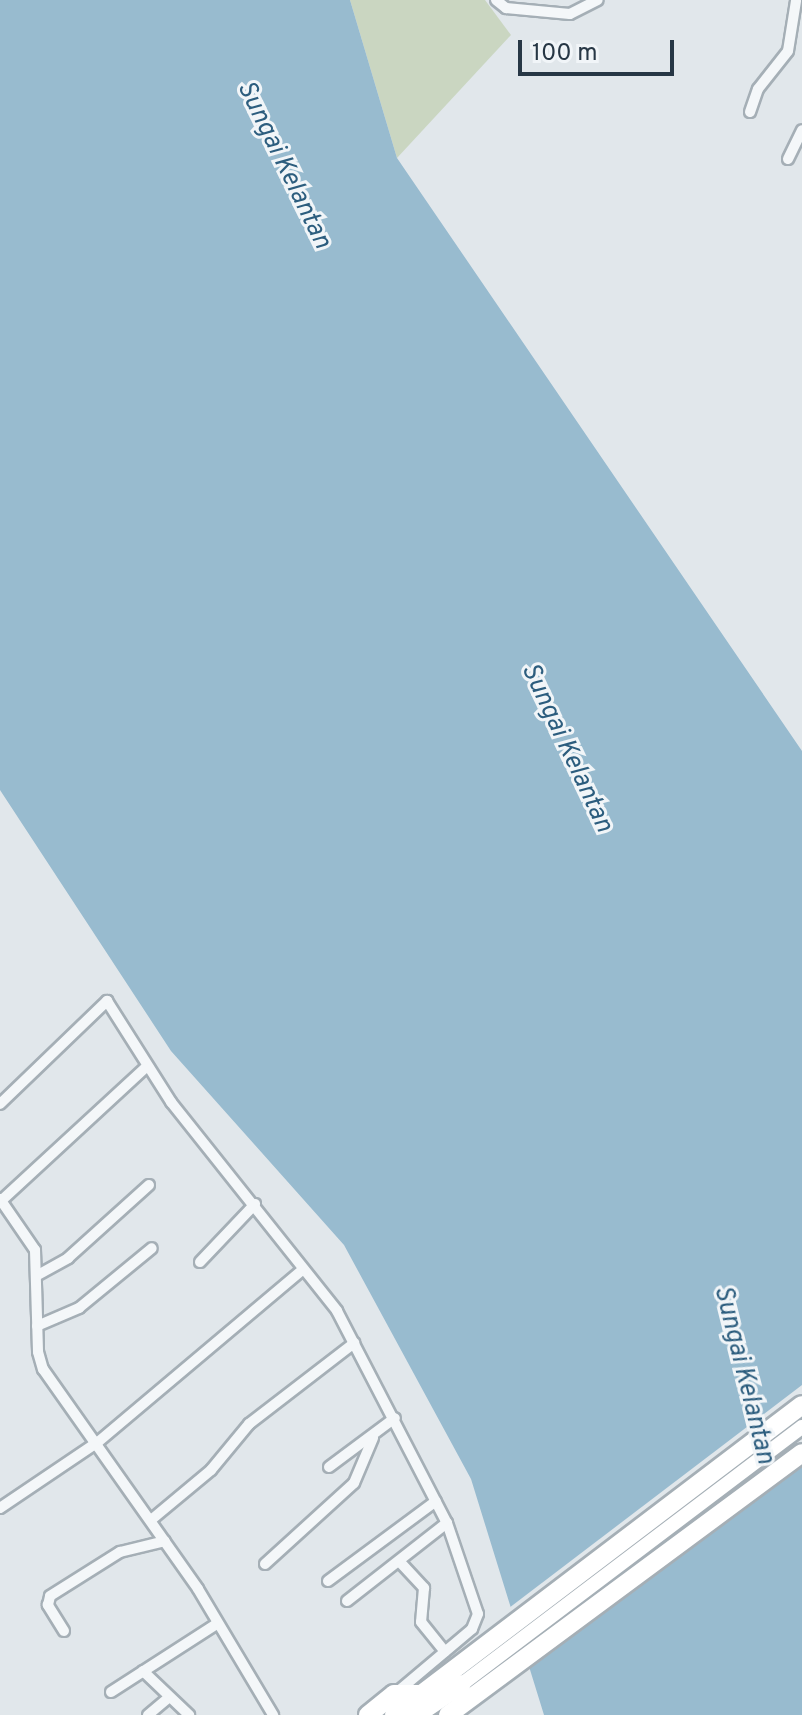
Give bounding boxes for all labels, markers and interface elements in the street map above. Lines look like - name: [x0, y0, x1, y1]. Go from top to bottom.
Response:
- scale bar: [522, 24, 678, 74]
- text: 100 m: [532, 39, 598, 69]
- water label: Sungai Kelantan: [229, 76, 337, 254]
- water label: Sungai Kelantan: [513, 658, 619, 838]
- water label: Sungai Kelantan: [706, 1282, 780, 1468]

